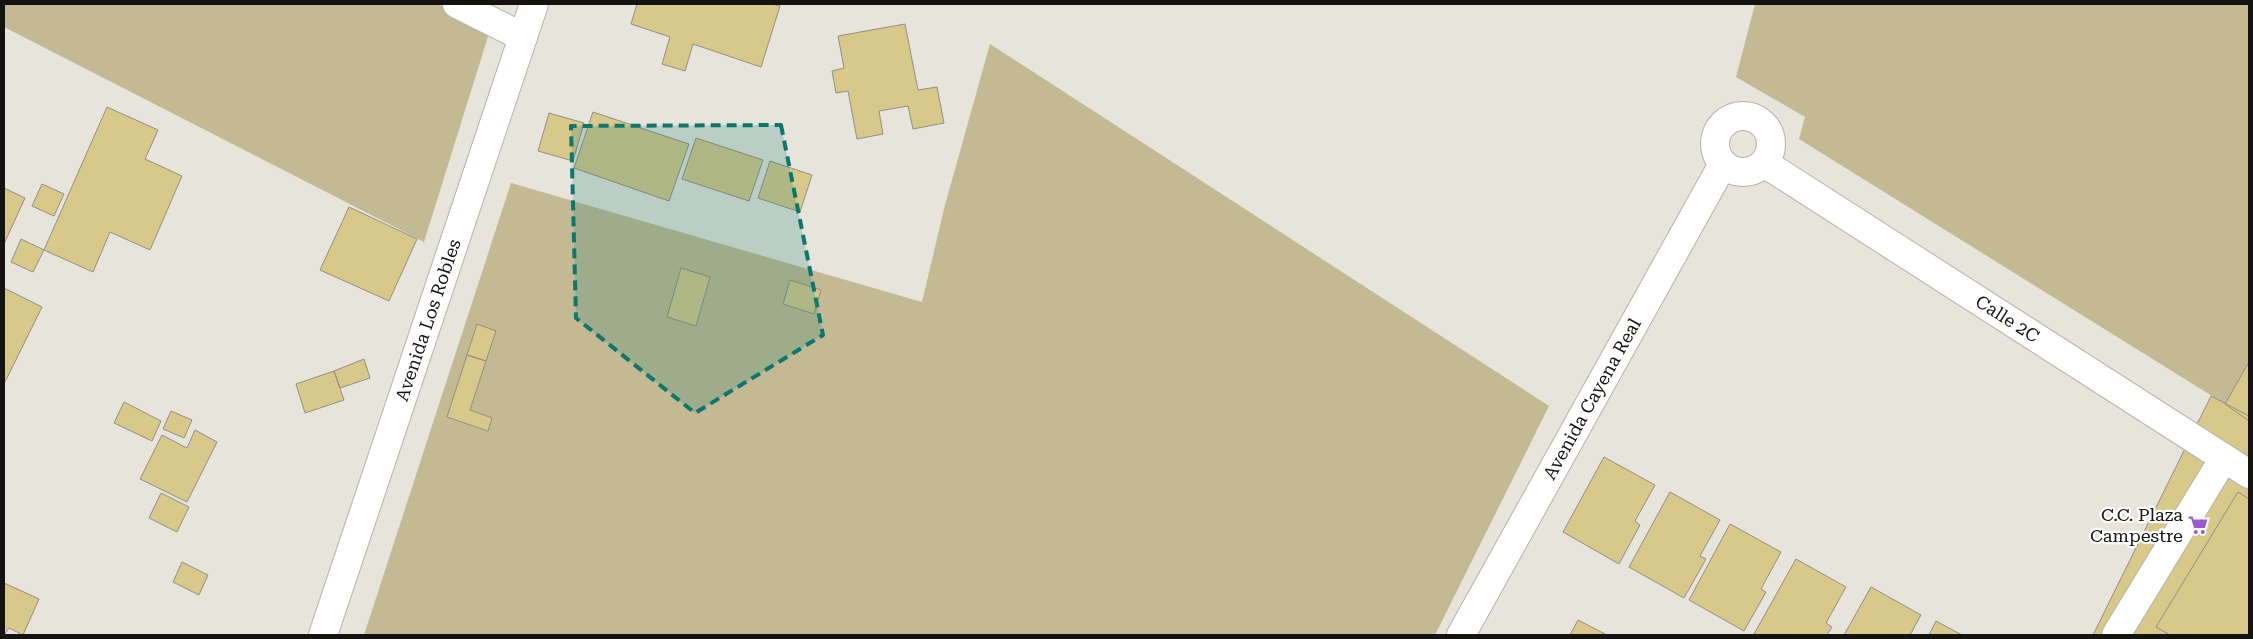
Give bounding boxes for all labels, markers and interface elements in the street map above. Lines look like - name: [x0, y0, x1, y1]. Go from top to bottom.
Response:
- street label: Avenida Los Robles: [391, 236, 465, 404]
- street label: Calle 2C: [1972, 291, 2043, 347]
- street label: Avenida Cayena Real: [1539, 314, 1645, 483]
- place label: C.C. Plaza Campestre: [2090, 504, 2183, 546]
- supermarket icon: C.C. Plaza Campestre: [2187, 514, 2209, 536]

